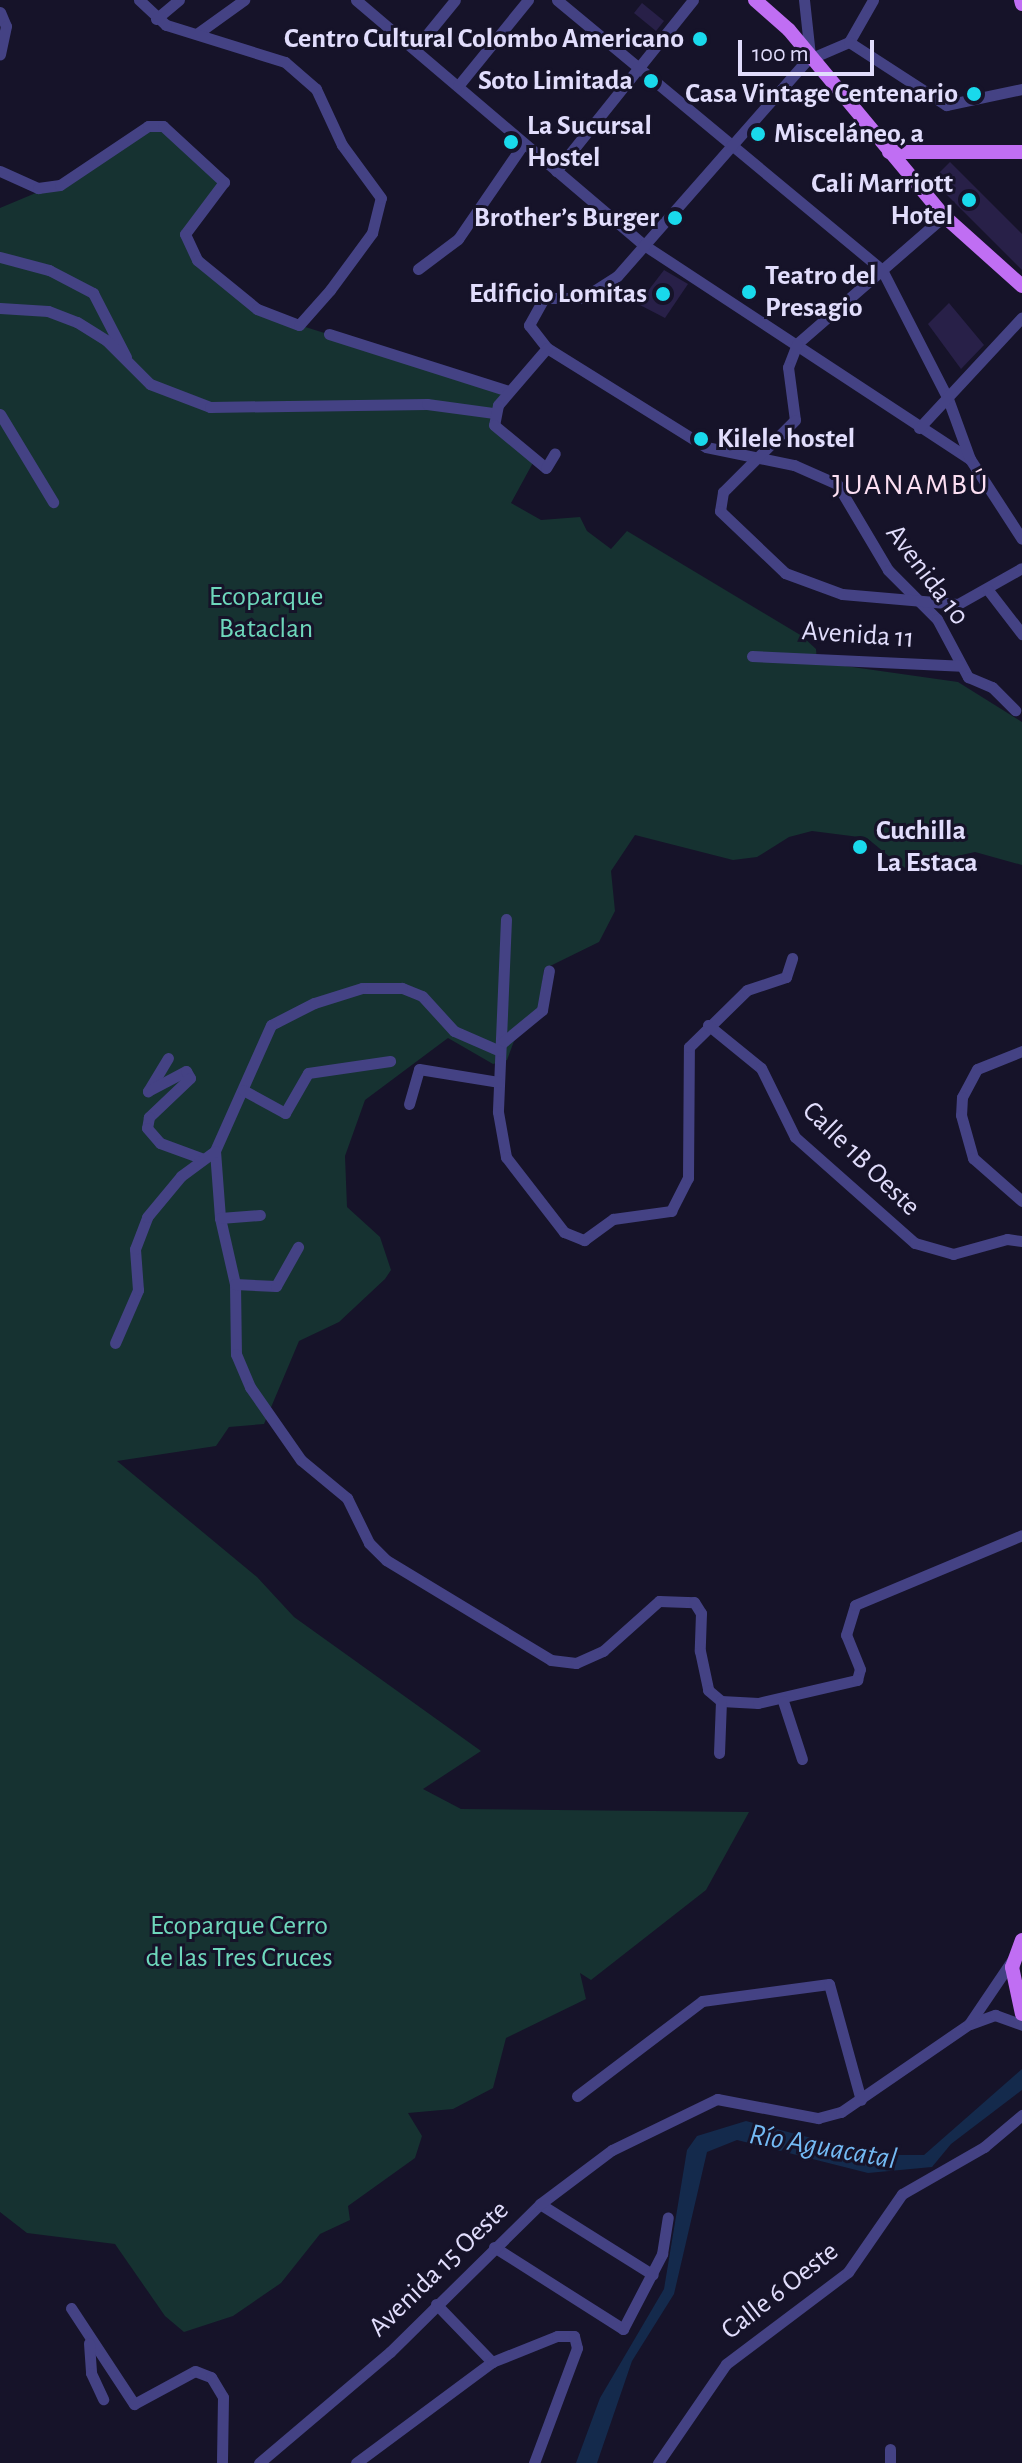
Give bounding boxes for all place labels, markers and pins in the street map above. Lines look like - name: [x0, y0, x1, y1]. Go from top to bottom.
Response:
- place label: Centro Cultural Colombo Americano: [284, 22, 684, 56]
- marker: Centro Cultural Colombo Americano: [691, 30, 709, 48]
- place label: Soto Limitada: [478, 64, 633, 98]
- marker: Soto Limitada: [640, 70, 662, 92]
- place label: Casa Vintage Centenario: [685, 77, 958, 111]
- marker: Casa Vintage Centenario: [965, 85, 983, 103]
- place label: La Sucursal Hostel: [527, 109, 652, 175]
- place label: Misceláneo, a: [774, 117, 924, 151]
- marker: Misceláneo, a: [749, 125, 767, 143]
- marker: La Sucursal Hostel: [502, 133, 520, 151]
- place label: Cali Marriott Hotel: [811, 167, 953, 233]
- marker: Cali Marriott Hotel: [960, 191, 978, 209]
- place label: Brother’s Burger: [474, 201, 659, 235]
- marker: Brother’s Burger: [666, 209, 684, 227]
- place label: Teatro del Presagio: [765, 259, 876, 325]
- place label: Edificio Lomitas: [469, 277, 647, 311]
- marker: Teatro del Presagio: [740, 283, 758, 301]
- marker: Edificio Lomitas: [654, 285, 672, 303]
- place label: Kilele hostel: [717, 422, 855, 456]
- marker: Kilele hostel: [692, 430, 710, 448]
- place label: Cuchilla La Estaca: [876, 814, 978, 880]
- marker: Cuchilla La Estaca: [851, 838, 869, 856]

